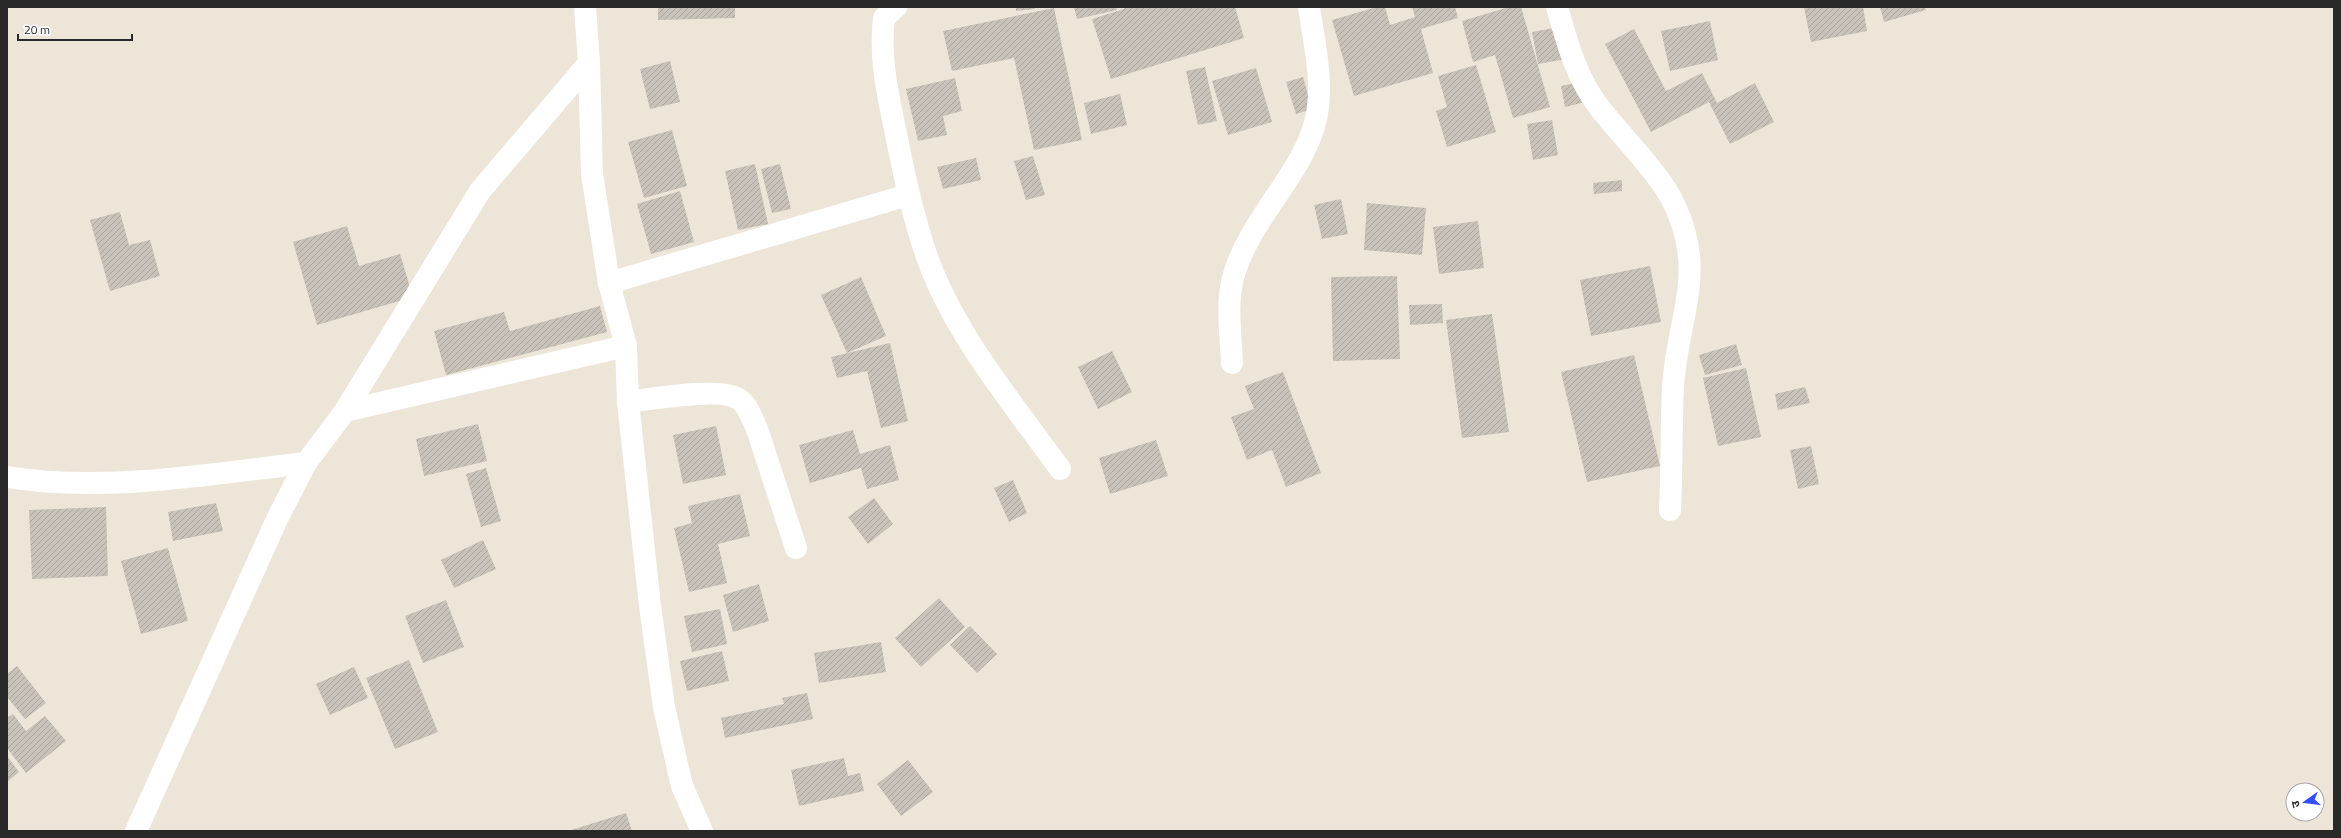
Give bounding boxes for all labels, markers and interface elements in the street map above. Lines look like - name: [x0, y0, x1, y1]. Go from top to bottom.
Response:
- scale bar: [18, 16, 132, 42]
- text: 20 m: [24, 20, 50, 39]
- north arrow: [2285, 782, 2325, 822]
- text: उ: [2287, 799, 2304, 809]

